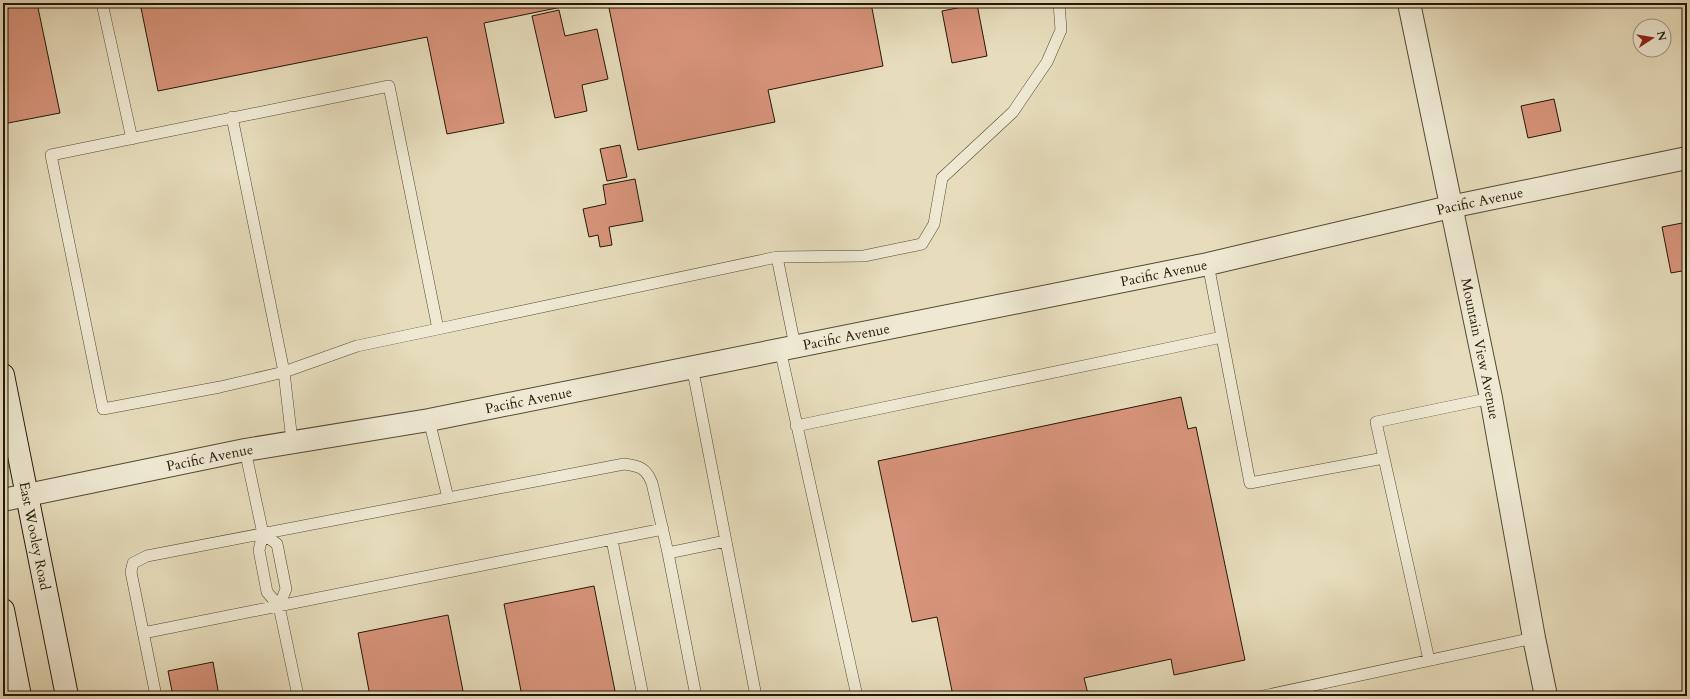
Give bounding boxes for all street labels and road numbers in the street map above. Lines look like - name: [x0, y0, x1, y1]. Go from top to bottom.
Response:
- street label: Pacific Avenue: [1435, 183, 1525, 220]
- street label: Pacific Avenue: [1119, 255, 1209, 291]
- street label: Mountain View Avenue: [1456, 276, 1504, 421]
- street label: Pacific Avenue: [801, 319, 891, 355]
- street label: Pacific Avenue: [483, 383, 574, 419]
- street label: Pacific Avenue: [165, 440, 254, 476]
- street label: East Wooley Road: [14, 480, 55, 592]

